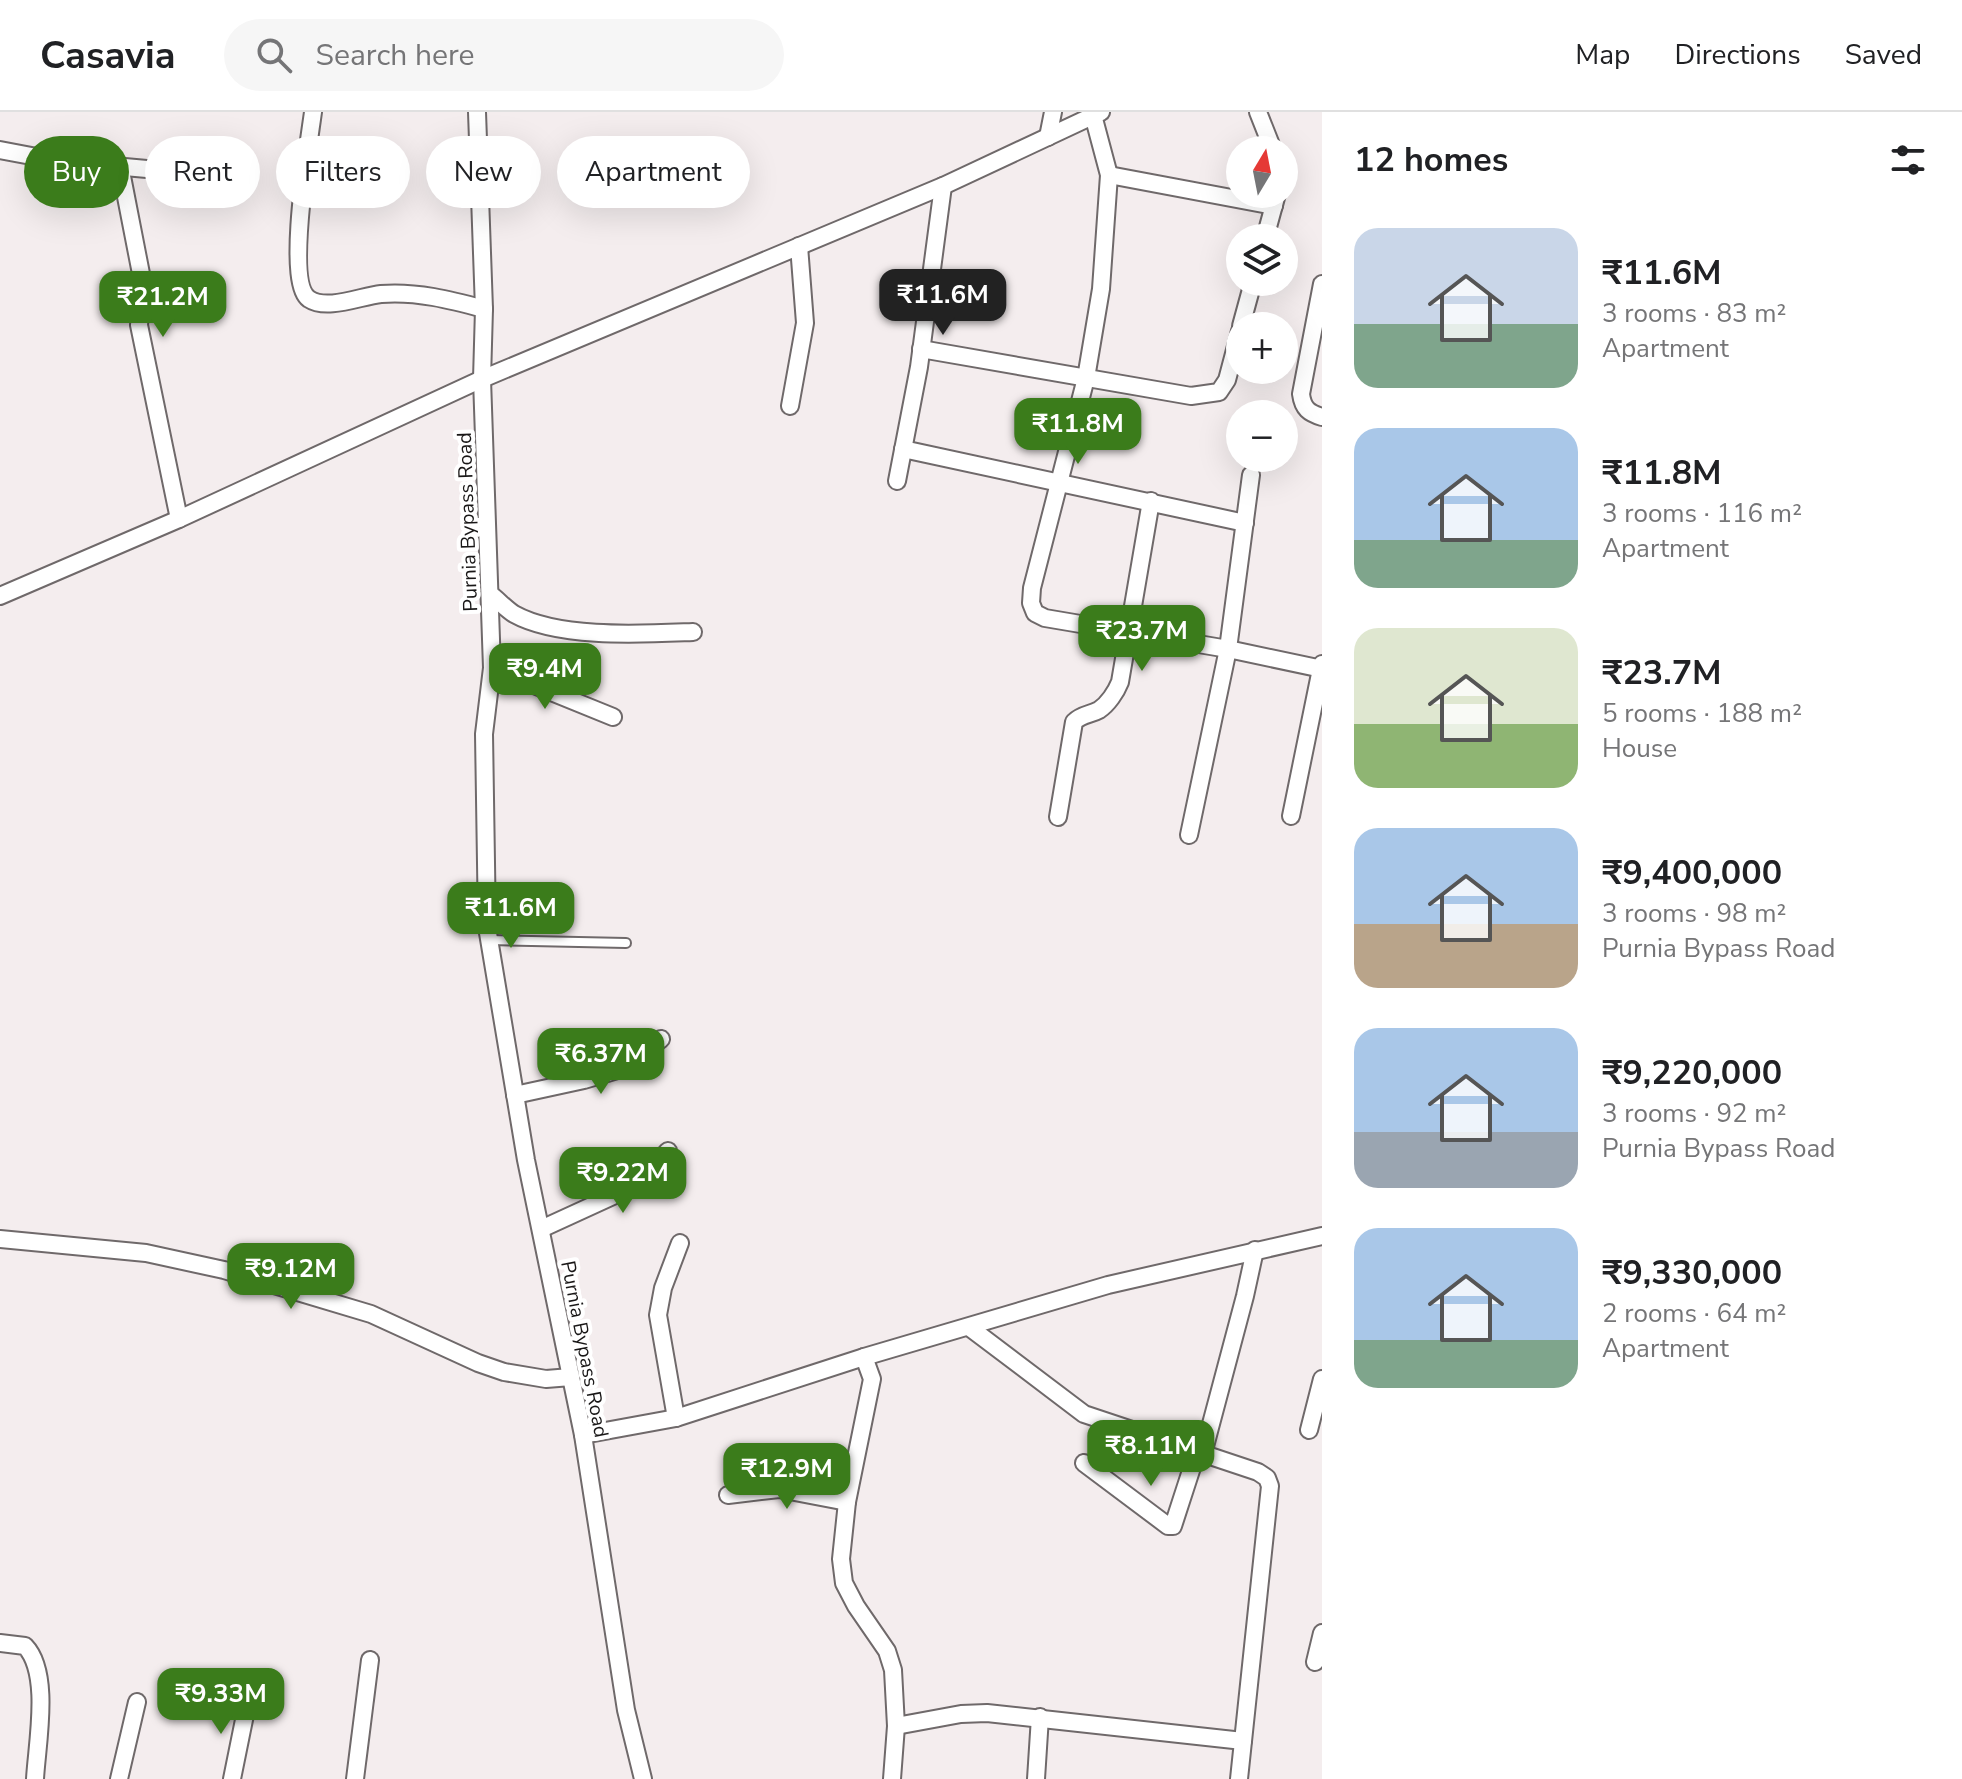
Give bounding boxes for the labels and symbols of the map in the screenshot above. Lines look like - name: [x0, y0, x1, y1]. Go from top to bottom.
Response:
- north arrow: [1226, 136, 1298, 208]
- pin: ₹11.6M: [878, 269, 1008, 337]
- pin: ₹21.2M: [98, 271, 228, 339]
- pin: ₹11.8M: [1013, 398, 1143, 466]
- street label: Purnia Bypass Road: [451, 432, 484, 612]
- pin: ₹23.7M: [1077, 605, 1207, 673]
- pin: ₹9.4M: [489, 643, 601, 711]
- pin: ₹11.6M: [446, 882, 576, 950]
- pin: ₹6.37M: [536, 1028, 666, 1096]
- pin: ₹9.22M: [558, 1147, 688, 1215]
- pin: ₹9.12M: [226, 1243, 356, 1311]
- street label: Purnia Bypass Road: [554, 1258, 615, 1440]
- pin: ₹8.11M: [1086, 1420, 1216, 1488]
- pin: ₹12.9M: [722, 1443, 852, 1511]
- pin: ₹9.33M: [156, 1668, 286, 1736]

